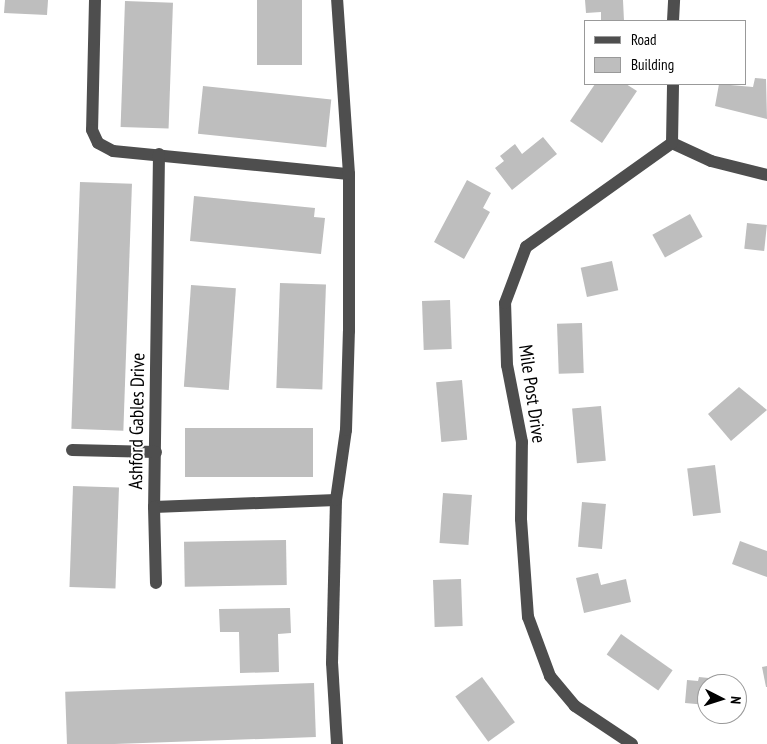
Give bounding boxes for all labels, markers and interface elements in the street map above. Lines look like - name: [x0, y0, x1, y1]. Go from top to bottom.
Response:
- legend: [584, 20, 747, 85]
- text: Road: [631, 30, 657, 49]
- text: Building: [631, 55, 674, 74]
- street label: Mile Post Drive: [514, 343, 550, 445]
- street label: Ashford Gables Drive: [124, 353, 150, 489]
- north arrow: [697, 674, 747, 724]
- text: N: [727, 696, 745, 705]

